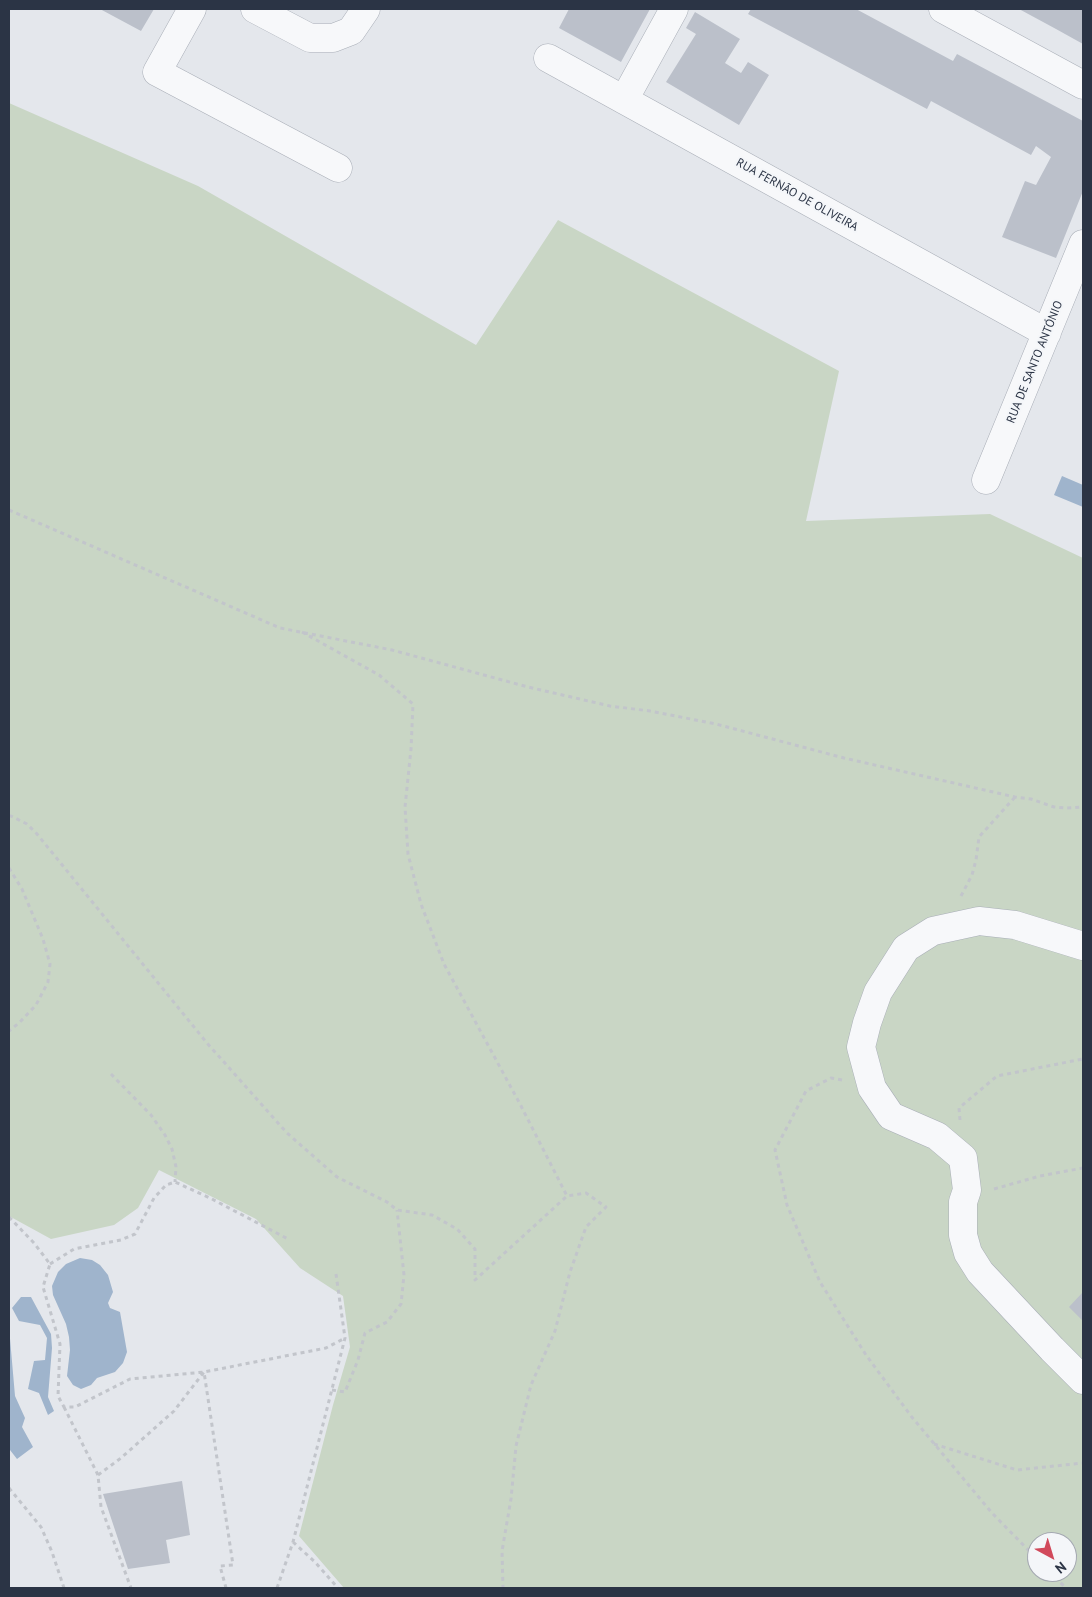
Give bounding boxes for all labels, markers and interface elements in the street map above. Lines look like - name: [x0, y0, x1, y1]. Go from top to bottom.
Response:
- street label: RUA FERNÃO DE OLIVEIRA: [734, 155, 860, 235]
- street label: RUA DE SANTO ANTÓNIO: [1004, 299, 1066, 425]
- north arrow: [1027, 1532, 1077, 1582]
- text: N: [1052, 1558, 1070, 1578]

